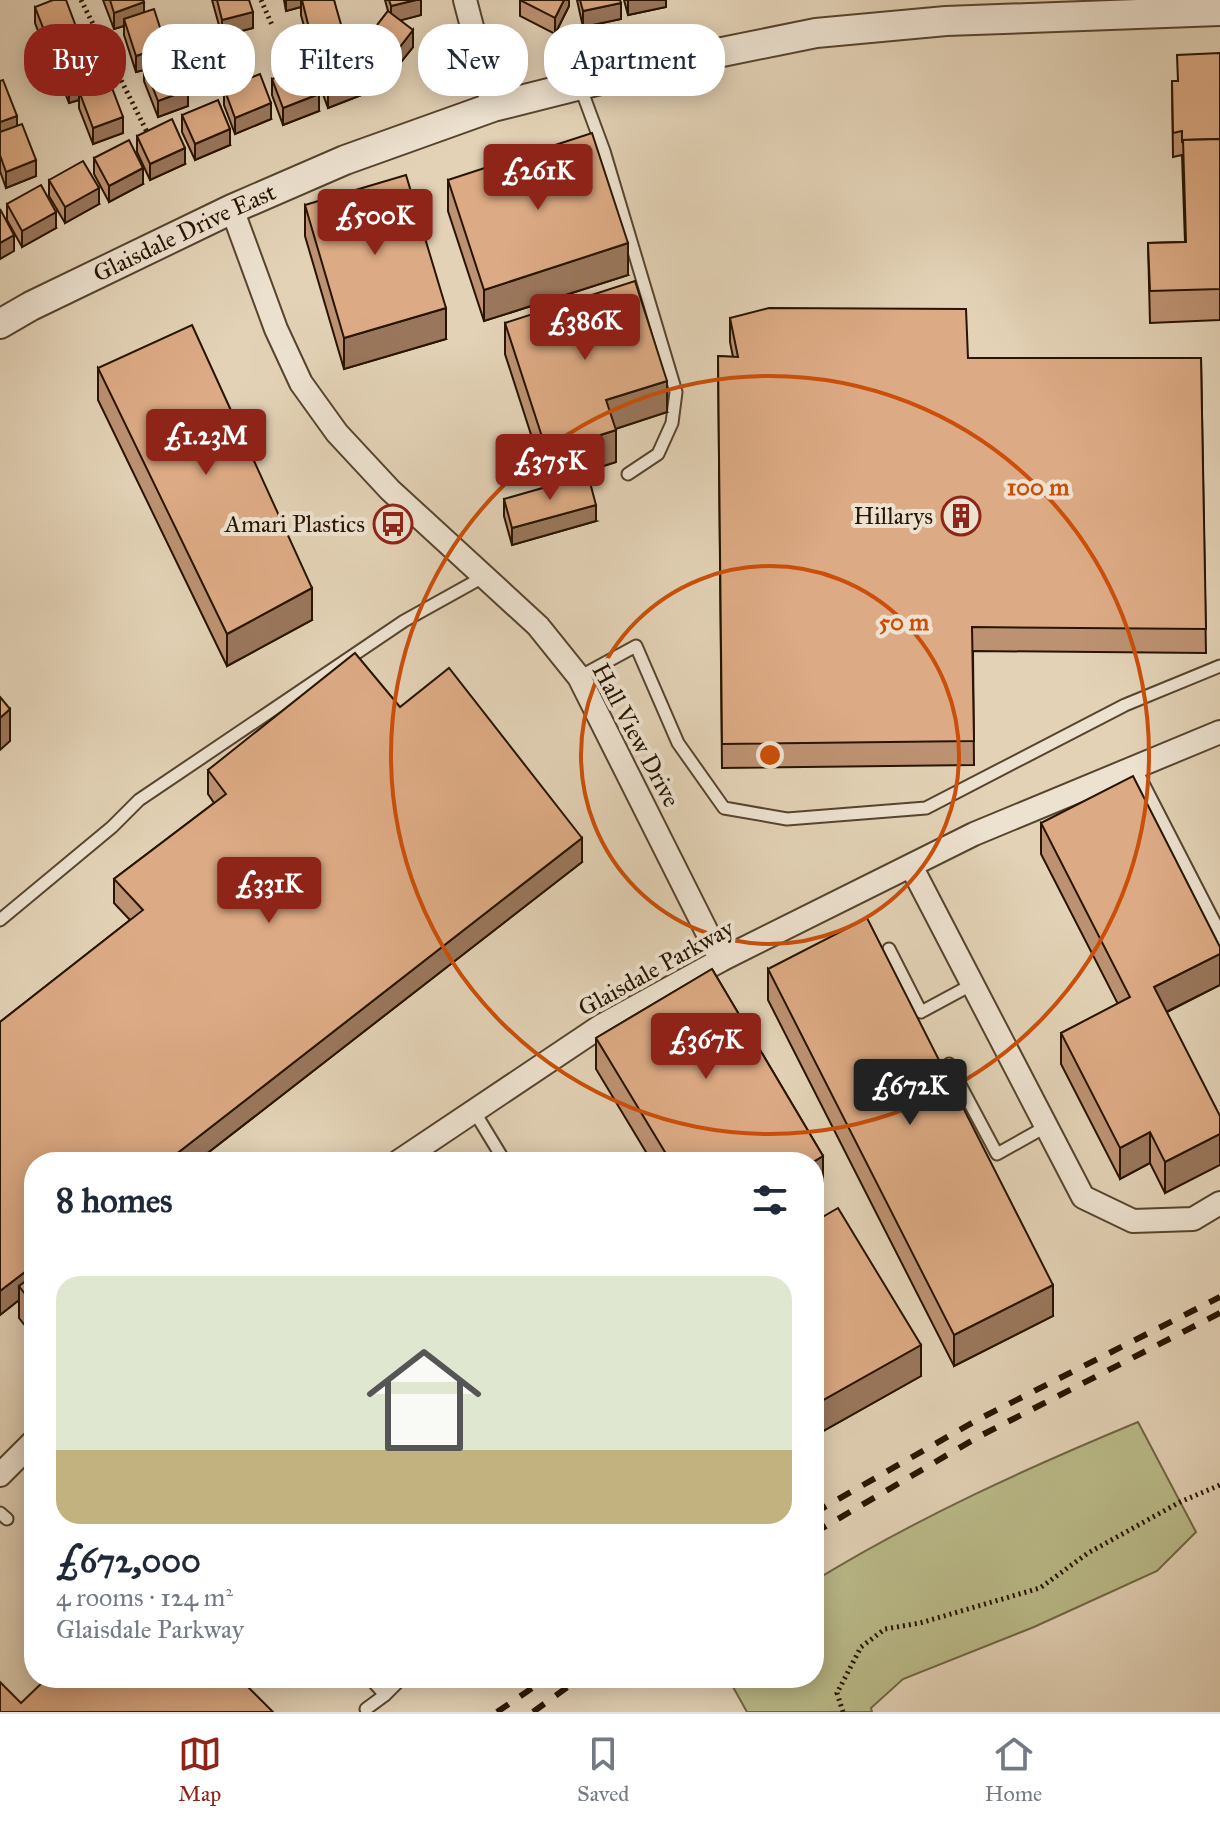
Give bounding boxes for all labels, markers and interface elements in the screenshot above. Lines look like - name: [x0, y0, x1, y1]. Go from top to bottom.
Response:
- chip: Buy: [24, 24, 126, 96]
- chip: Rent: [142, 24, 255, 96]
- chip: Filters: [271, 24, 402, 96]
- chip: New: [418, 24, 528, 96]
- chip: Apartment: [544, 24, 725, 96]
- pin: £261K: [482, 144, 594, 212]
- text: £261K: [502, 154, 574, 186]
- street label: Glaisdale Drive East: [88, 177, 281, 289]
- pin: £500K: [319, 189, 431, 257]
- text: £500K: [336, 199, 414, 231]
- pin: £386K: [529, 294, 641, 362]
- text: £386K: [548, 304, 622, 336]
- pin: £1.23M: [141, 409, 271, 477]
- text: £1.23M: [164, 419, 248, 451]
- pin: £375K: [494, 434, 606, 502]
- text: £375K: [514, 444, 586, 476]
- text: 100 m: [1007, 472, 1070, 502]
- building icon: Hillarys: [940, 495, 982, 537]
- place label: Hillarys: [854, 501, 933, 531]
- bus stop icon: Amari Plastics: [372, 503, 414, 545]
- place label: Amari Plastics: [224, 509, 365, 539]
- text: 50 m: [879, 607, 930, 637]
- street label: Hall View Drive: [586, 658, 686, 812]
- centre of rings: [756, 741, 784, 769]
- pin: £331K: [213, 857, 325, 925]
- text: £331K: [235, 867, 303, 899]
- street label: Glaisdale Parkway: [573, 912, 740, 1023]
- pin: £367K: [650, 1013, 762, 1081]
- text: £367K: [669, 1023, 743, 1055]
- pin: £672K: [854, 1059, 966, 1127]
- text: £672K: [872, 1069, 948, 1101]
- icon: filters: [748, 1178, 792, 1222]
- text: 8 homes: [56, 1180, 172, 1221]
- icon: home: [352, 1328, 496, 1472]
- text: £672,000: [56, 1540, 201, 1581]
- text: 4 rooms · 124 m²: [56, 1581, 233, 1613]
- text: Glaisdale Parkway: [56, 1613, 244, 1645]
- tab: Map: [178, 1732, 222, 1807]
- tab: Saved: [577, 1732, 629, 1807]
- tab: Home: [985, 1732, 1042, 1807]

